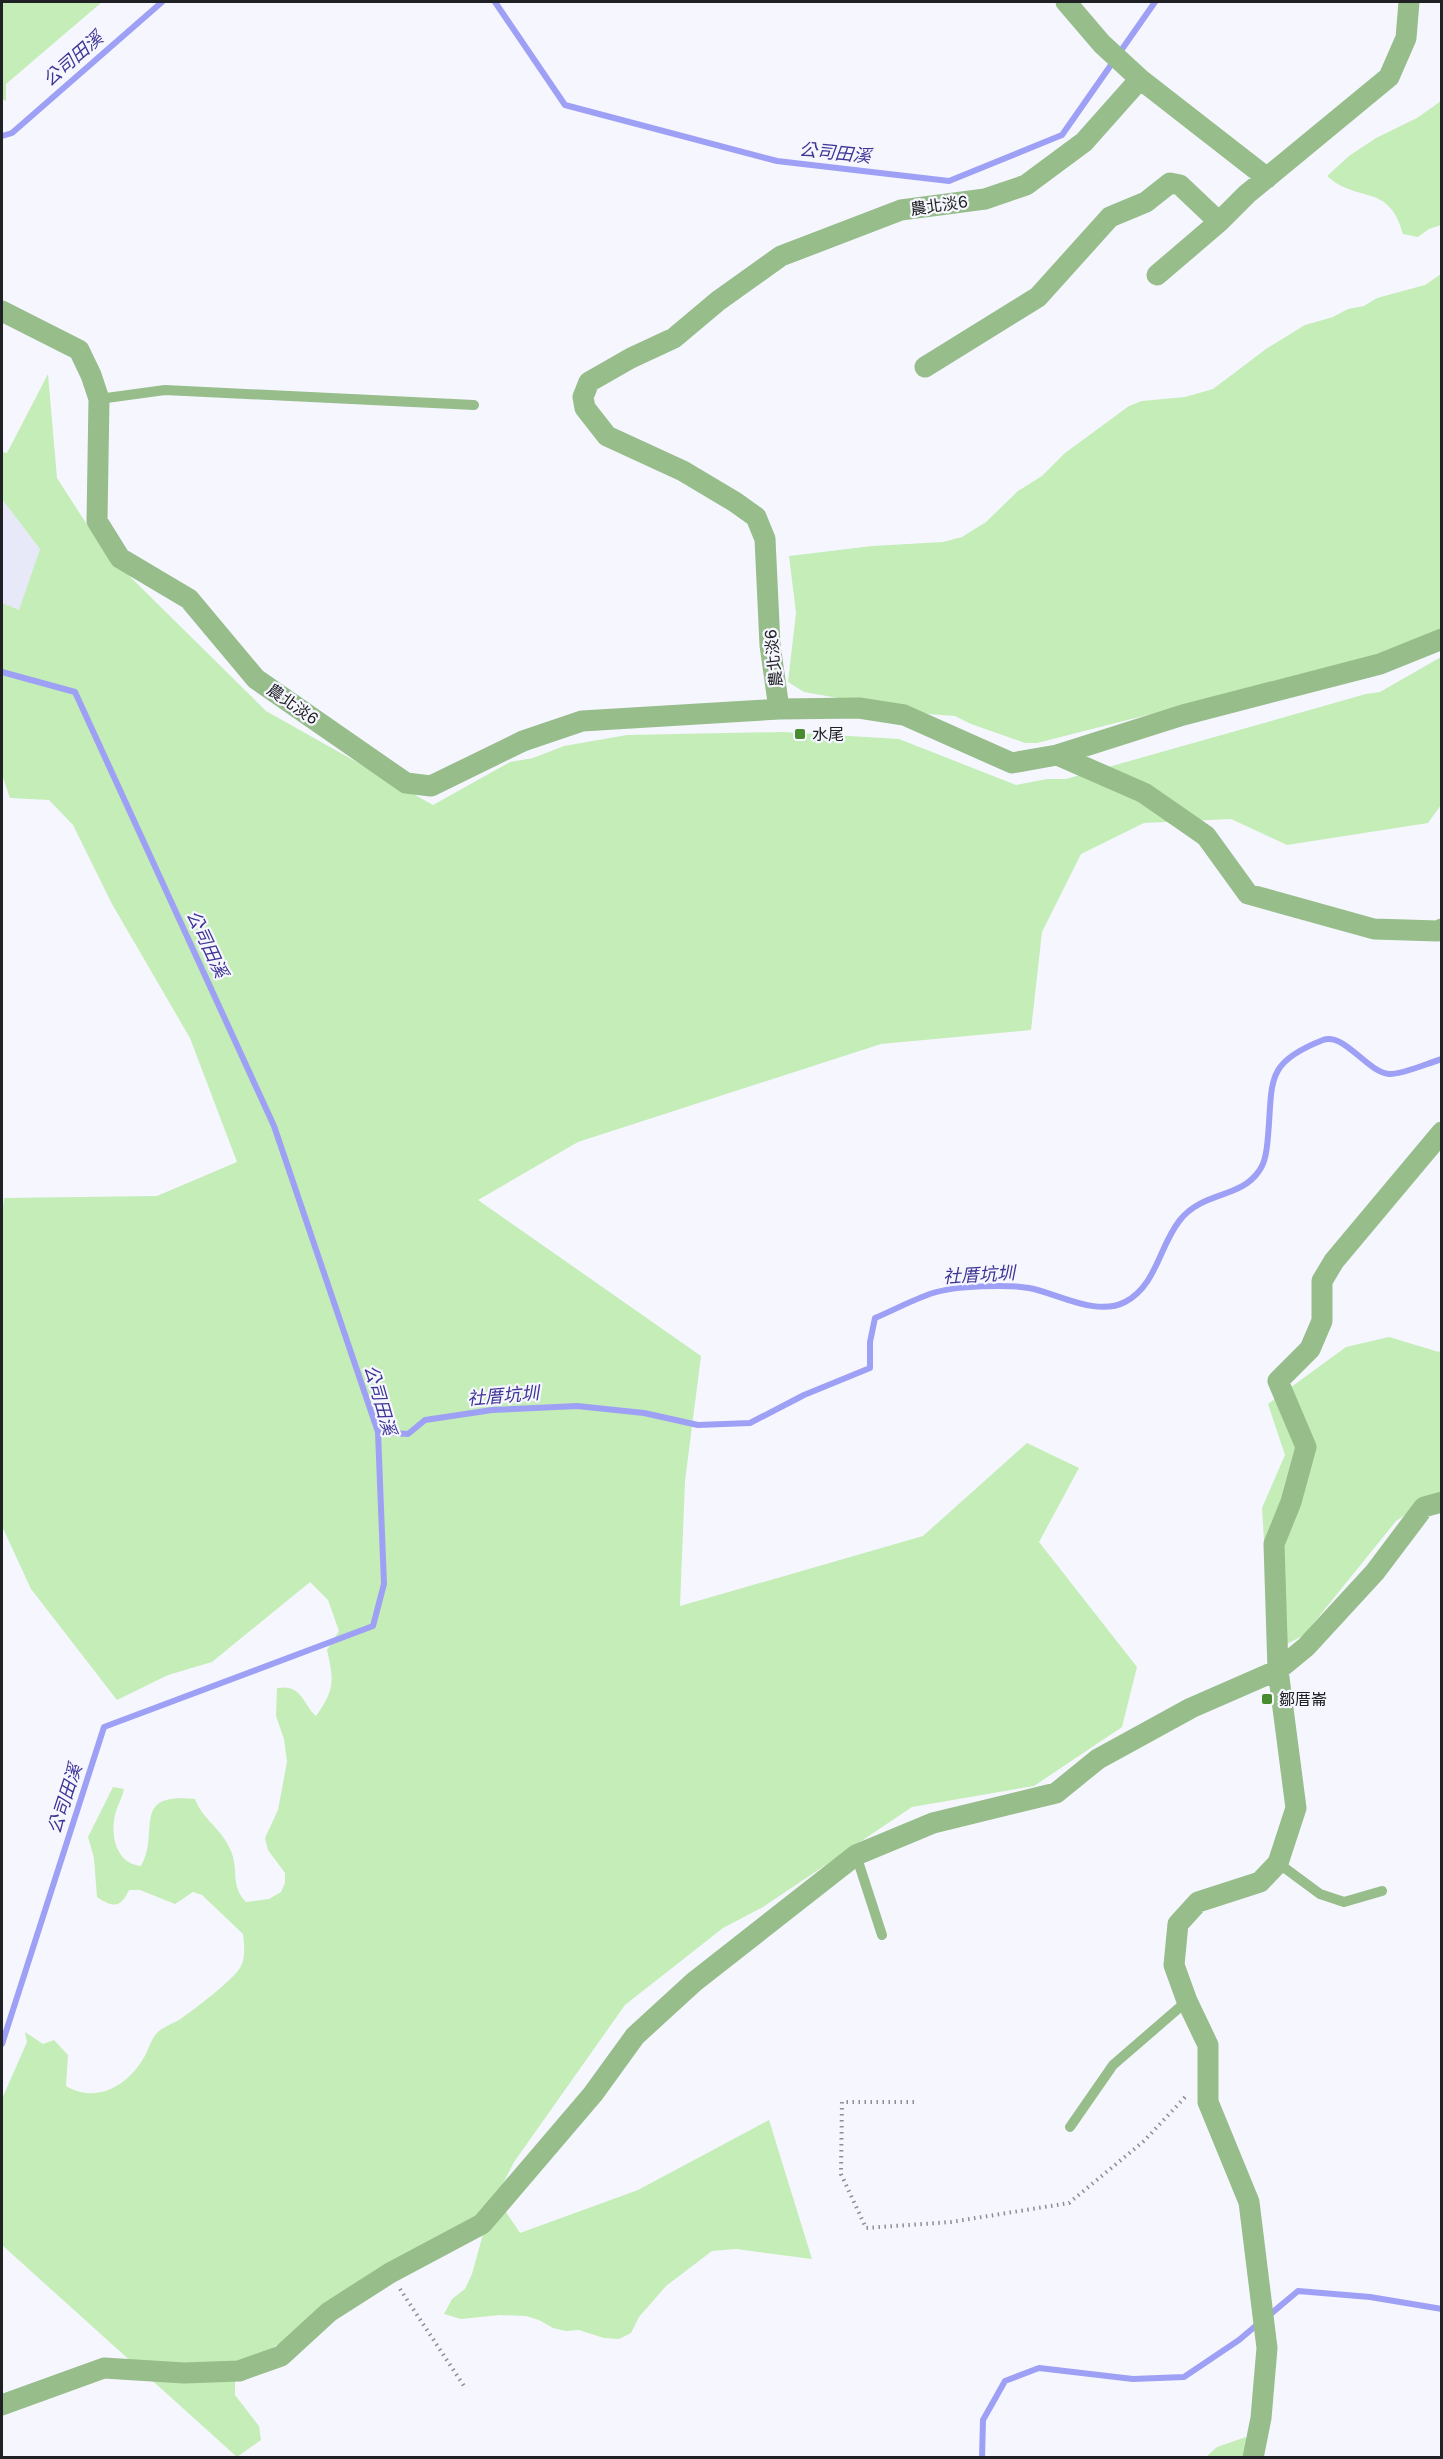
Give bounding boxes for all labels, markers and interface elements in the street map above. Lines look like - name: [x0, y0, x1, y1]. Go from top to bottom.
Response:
- water label: 公司田溪: [39, 25, 109, 90]
- water label: 公司田溪: [798, 138, 875, 167]
- street label: 農北淡6: [909, 191, 969, 219]
- street label: 農北淡6: [760, 628, 786, 688]
- street label: 農北淡6: [264, 679, 322, 729]
- place label: 水尾: [812, 724, 844, 744]
- marker: 水尾: [793, 727, 807, 741]
- water label: 公司田溪: [183, 907, 233, 984]
- water label: 社厝坑圳: [942, 1262, 1018, 1287]
- water label: 公司田溪: [360, 1362, 401, 1440]
- water label: 社厝坑圳: [466, 1382, 543, 1409]
- place label: 鄒厝崙: [1279, 1689, 1327, 1709]
- marker: 鄒厝崙: [1260, 1692, 1274, 1706]
- water label: 公司田溪: [43, 1759, 87, 1836]

